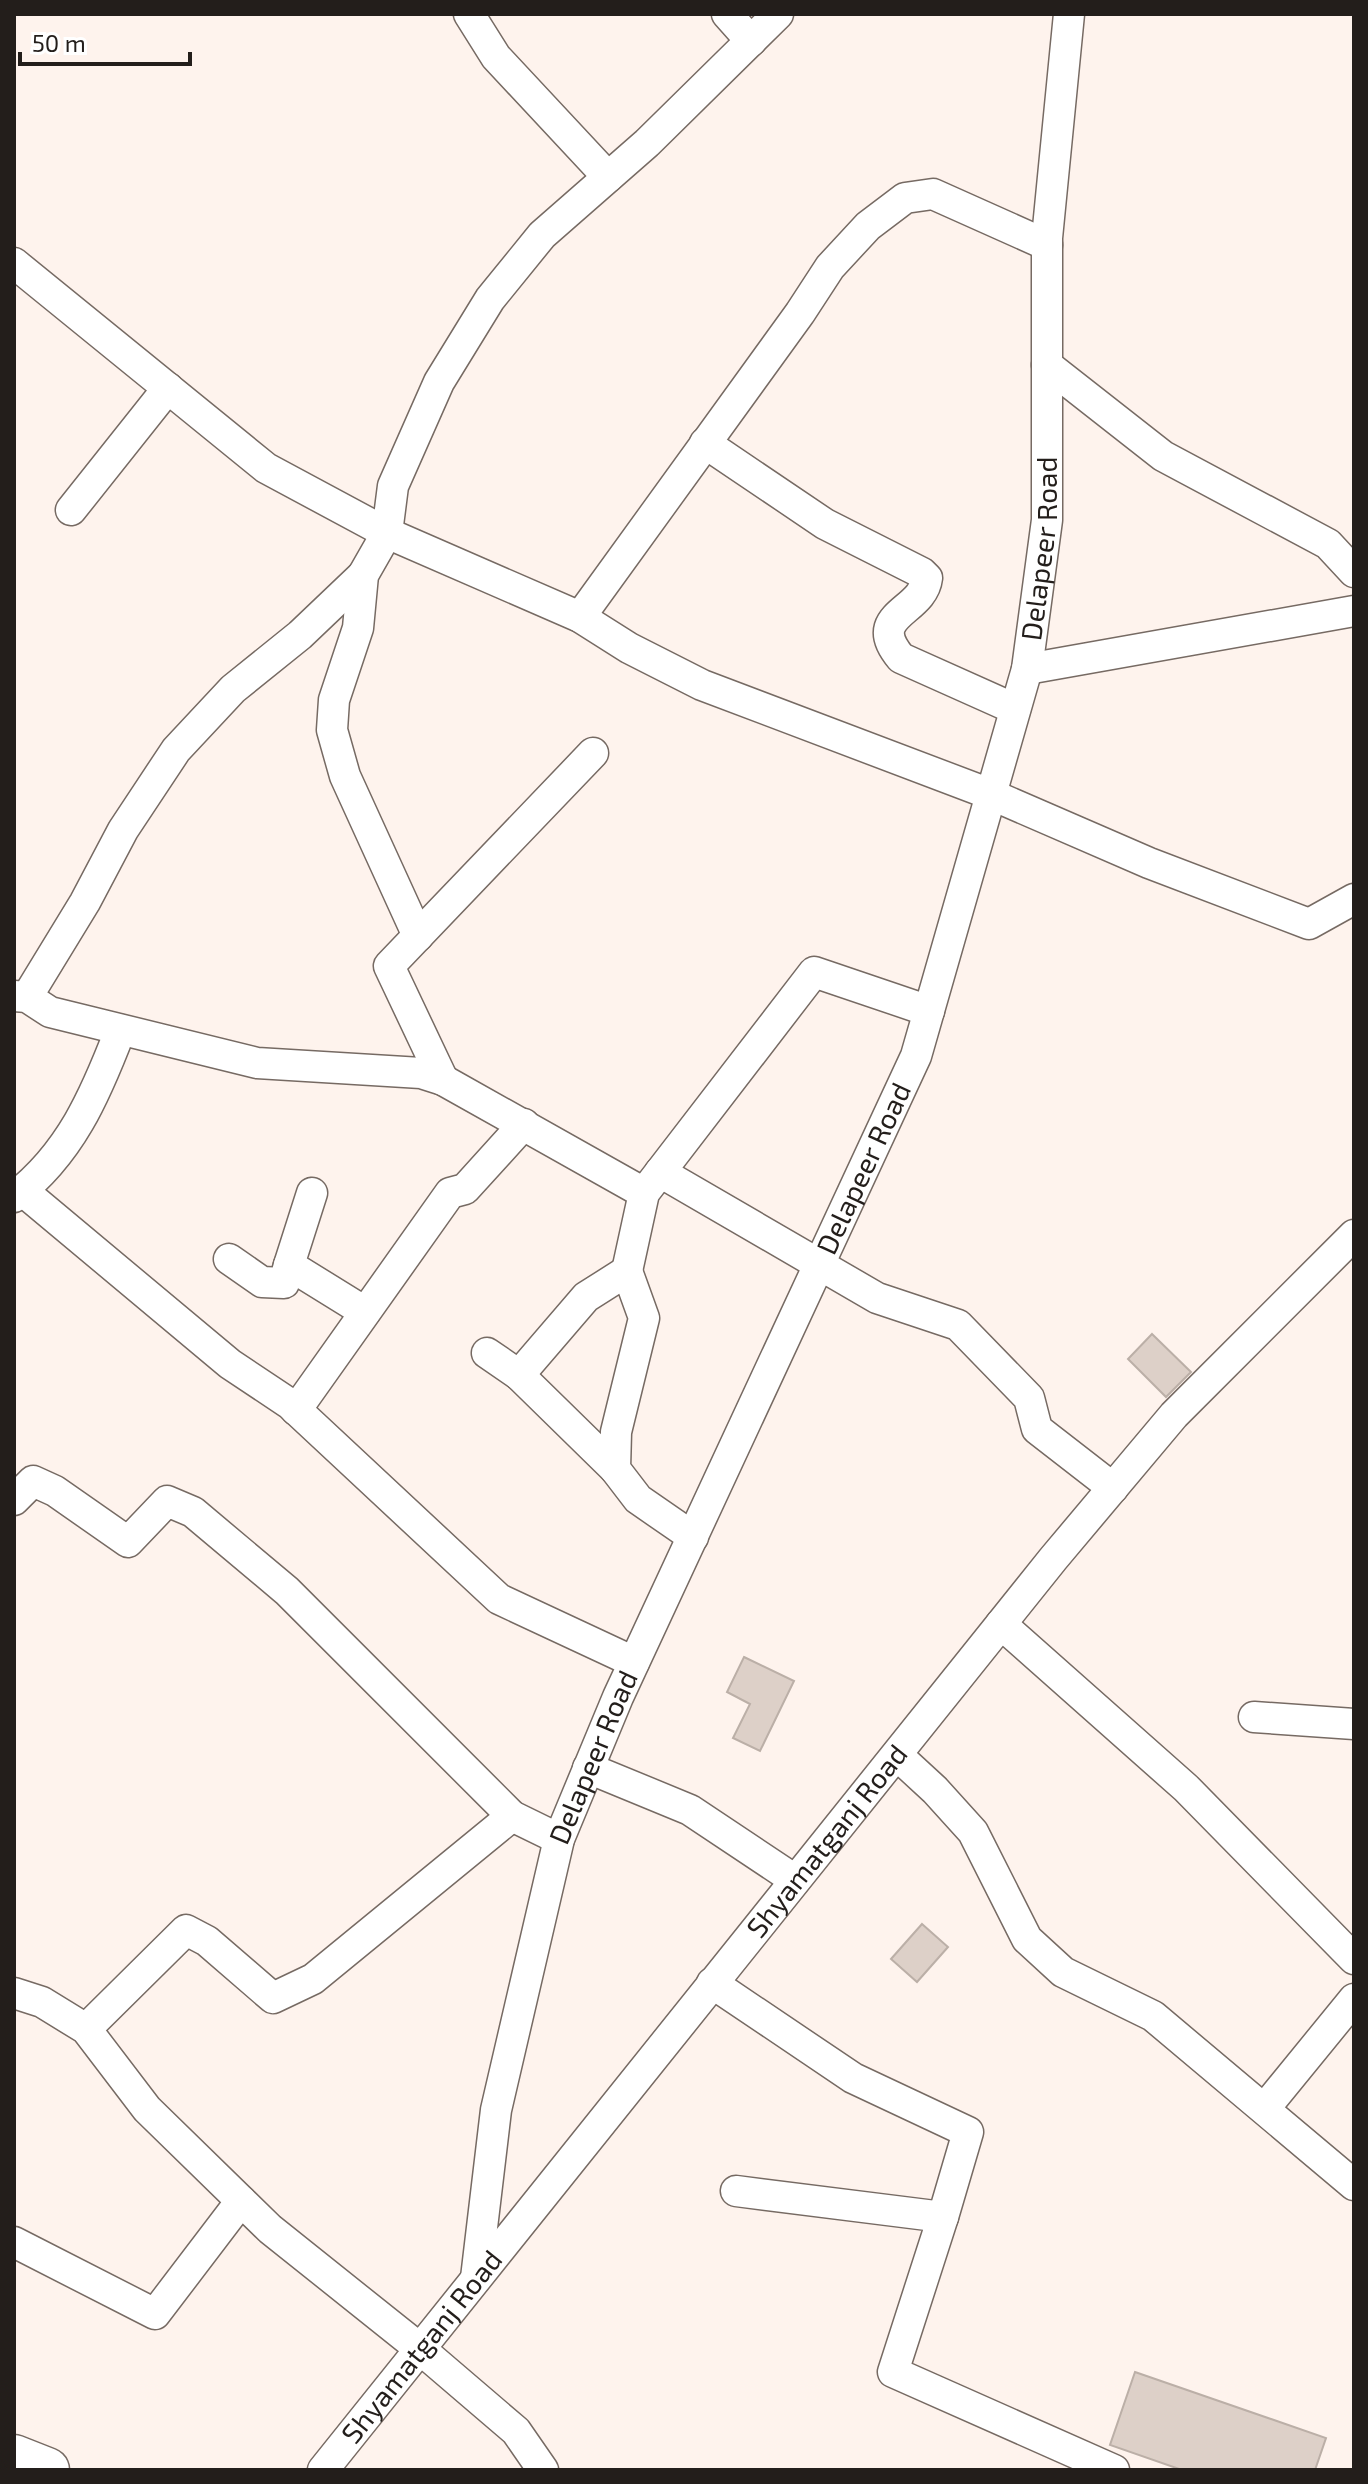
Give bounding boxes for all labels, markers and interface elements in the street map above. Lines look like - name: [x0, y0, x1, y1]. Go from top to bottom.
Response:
- scale bar: [20, 16, 190, 66]
- text: 50 m: [32, 28, 86, 57]
- street label: Delapeer Road: [1013, 456, 1063, 643]
- street label: Delapeer Road: [808, 1077, 917, 1259]
- street label: Delapeer Road: [541, 1665, 644, 1849]
- street label: Shyamatganj Road: [739, 1737, 914, 1944]
- street label: Shyamatganj Road: [333, 2243, 509, 2449]

